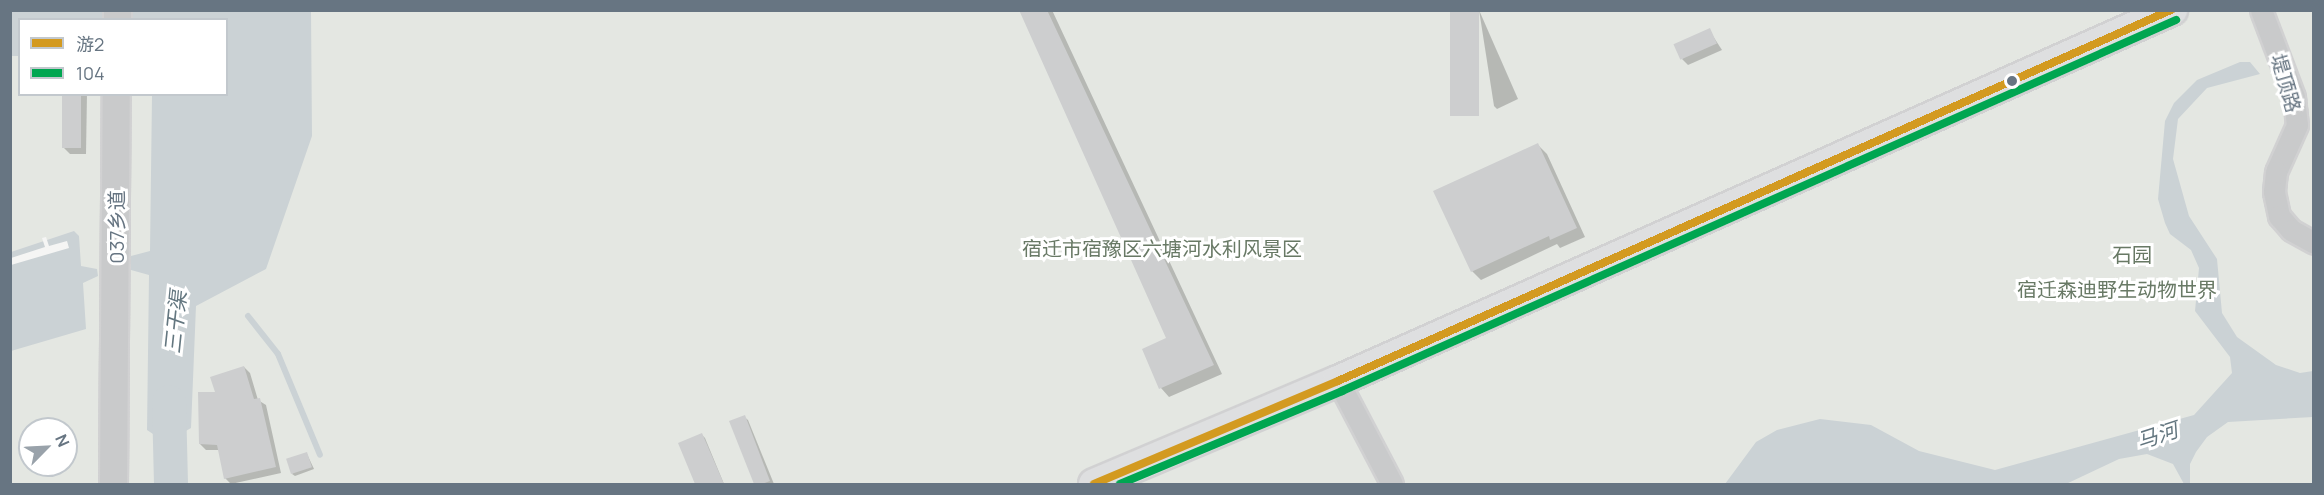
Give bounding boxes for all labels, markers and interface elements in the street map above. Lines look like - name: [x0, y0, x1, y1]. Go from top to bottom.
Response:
- legend: [18, 18, 228, 96]
- text: 游2: [76, 32, 104, 56]
- street label: 堤顶路: [2266, 51, 2306, 115]
- text: 104: [76, 61, 105, 85]
- unlabelled marker: [2006, 75, 2018, 87]
- street label: 037乡道: [104, 190, 128, 264]
- park label: 宿迁市宿豫区六塘河水利风景区: [1022, 236, 1302, 260]
- park label: 石园: [2112, 242, 2152, 266]
- park label: 宿迁森迪野生动物世界: [2017, 277, 2217, 301]
- water label: 三干渠: [159, 289, 191, 355]
- north arrow: [18, 417, 78, 477]
- water label: 马河: [2133, 417, 2181, 453]
- text: N: [50, 431, 75, 450]

